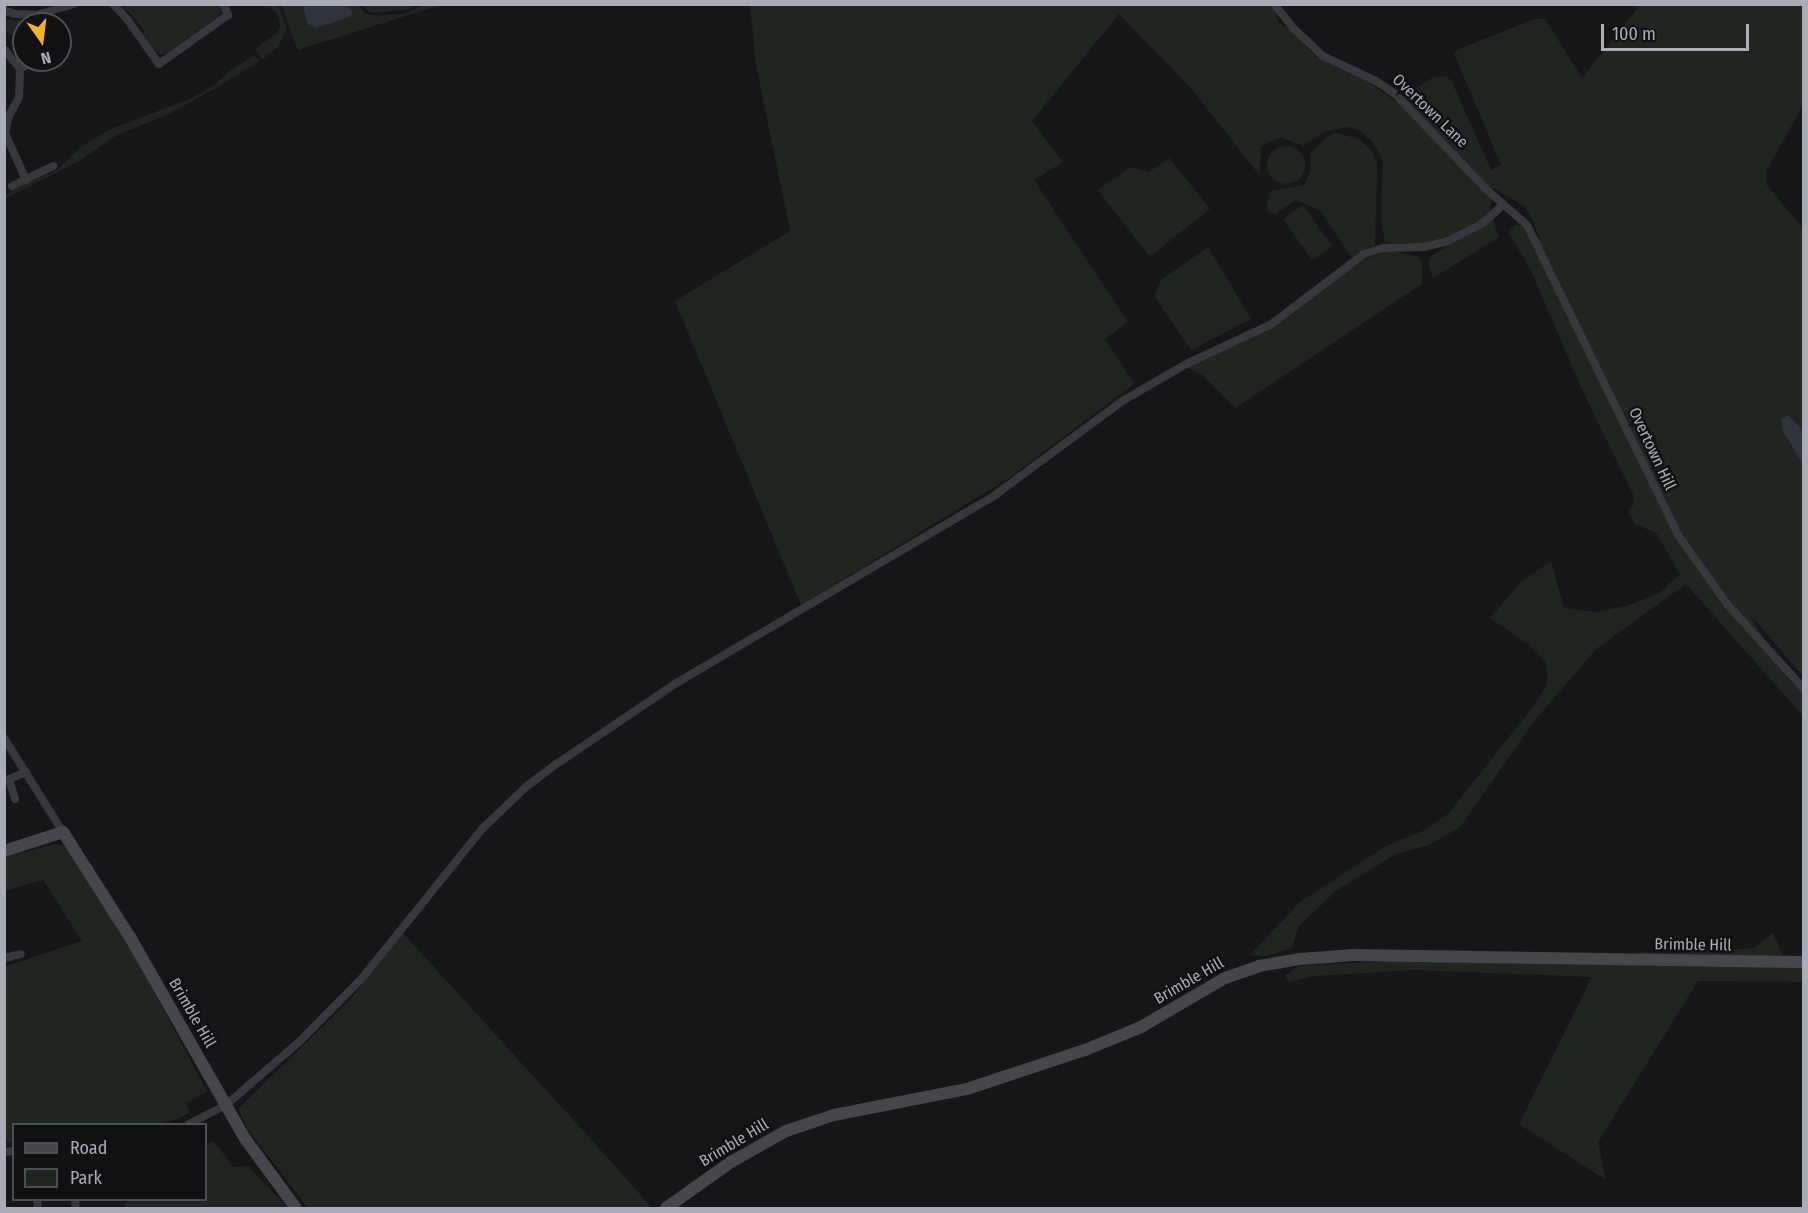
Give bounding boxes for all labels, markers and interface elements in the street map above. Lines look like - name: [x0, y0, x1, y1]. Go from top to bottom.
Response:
- north arrow: [12, 12, 72, 72]
- scale bar: [1604, 12, 1752, 50]
- text: 100 m: [1612, 23, 1656, 45]
- text: N: [39, 48, 53, 68]
- street label: Overtown Lane: [1388, 70, 1472, 152]
- street label: Overtown Hill: [1625, 405, 1679, 493]
- street label: Brimble Hill: [1654, 935, 1732, 955]
- street label: Brimble Hill: [1151, 953, 1227, 1009]
- street label: Brimble Hill: [164, 975, 220, 1051]
- street label: Brimble Hill: [696, 1115, 772, 1171]
- legend: [12, 1123, 207, 1201]
- text: Road: [70, 1137, 107, 1159]
- text: Park: [70, 1167, 102, 1189]

